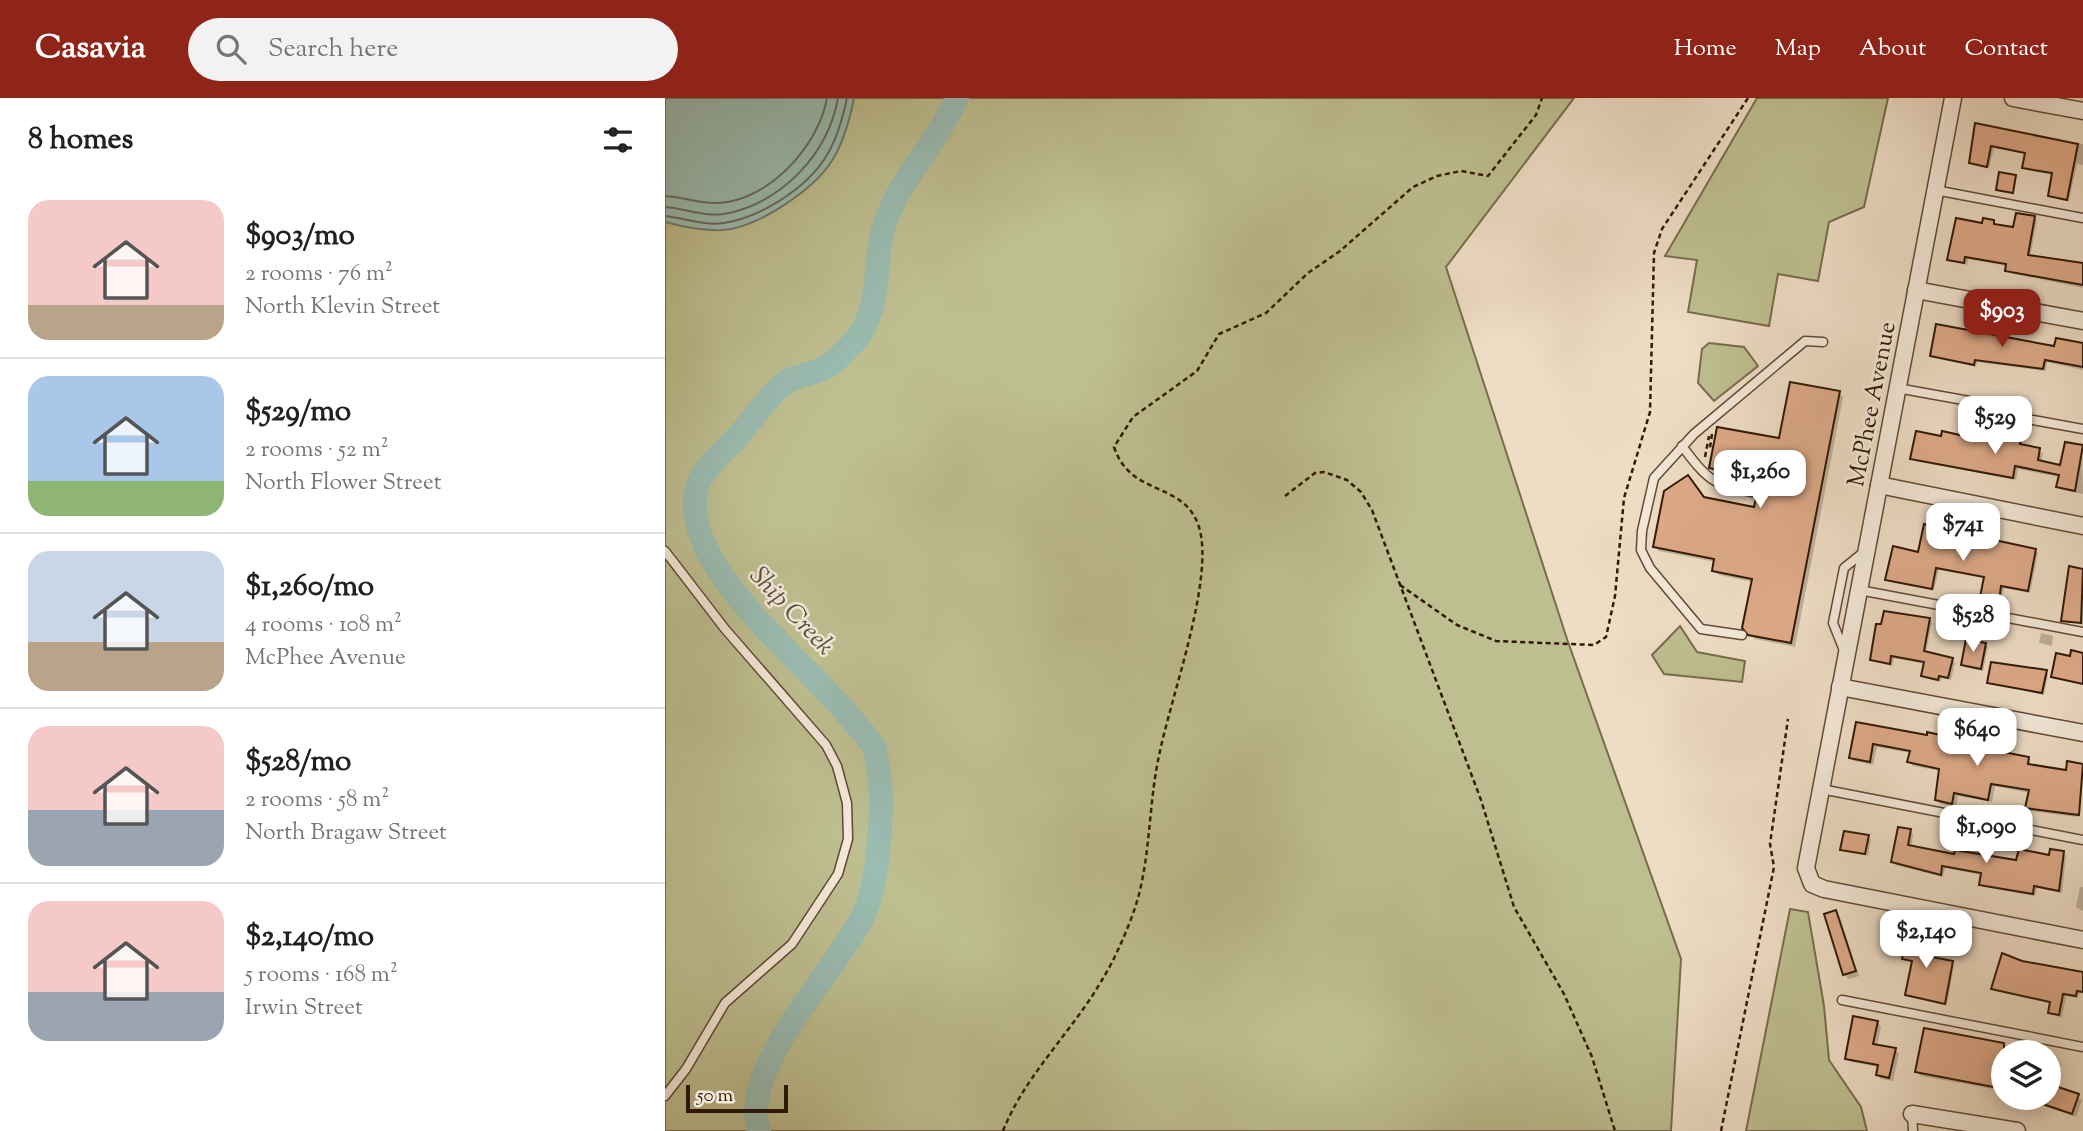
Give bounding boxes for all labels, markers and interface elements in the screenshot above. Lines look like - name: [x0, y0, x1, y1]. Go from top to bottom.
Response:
- search box: [188, 18, 678, 81]
- text: Casavia: [35, 25, 146, 73]
- icon: search: [212, 30, 250, 68]
- text: Search here: [268, 31, 398, 68]
- text: Home: [1674, 32, 1737, 66]
- text: Map: [1775, 32, 1821, 66]
- text: About: [1859, 32, 1926, 66]
- text: Contact: [1964, 32, 2048, 66]
- text: 8 homes: [28, 119, 133, 162]
- icon: filters: [599, 121, 637, 159]
- text: $903/mo: [245, 215, 355, 258]
- icon: home: [84, 228, 168, 312]
- text: 2 rooms · 76 m²: [245, 258, 393, 291]
- pin: $903: [1961, 289, 2043, 349]
- text: North Klevin Street: [245, 291, 440, 324]
- text: $903: [1980, 295, 2024, 328]
- street label: McPhee Avenue: [1840, 319, 1906, 490]
- text: $529/mo: [245, 391, 351, 434]
- pin: $529: [1954, 396, 2036, 456]
- text: $529: [1974, 402, 2016, 435]
- icon: home: [84, 404, 168, 488]
- text: 2 rooms · 52 m²: [245, 434, 388, 467]
- pin: $1,260: [1703, 450, 1817, 510]
- text: $1,260: [1730, 456, 1790, 489]
- text: North Flower Street: [245, 467, 442, 500]
- pin: $741: [1922, 504, 2004, 563]
- text: $741: [1942, 509, 1984, 542]
- water label: Ship Creek: [740, 559, 842, 665]
- text: $1,260/mo: [245, 566, 374, 609]
- icon: home: [84, 579, 168, 663]
- pin: $528: [1932, 594, 2014, 654]
- text: $528: [1952, 600, 1994, 633]
- text: 4 rooms · 108 m²: [245, 609, 402, 642]
- text: McPhee Avenue: [245, 642, 406, 675]
- pin: $640: [1936, 708, 2018, 768]
- text: $640: [1954, 714, 2000, 747]
- text: $528/mo: [245, 741, 351, 784]
- icon: home: [84, 754, 168, 838]
- text: 2 rooms · 58 m²: [245, 784, 389, 817]
- pin: $1,090: [1929, 806, 2043, 865]
- text: $1,090: [1956, 811, 2016, 844]
- text: North Bragaw Street: [245, 817, 447, 850]
- pin: $2,140: [1869, 910, 1983, 970]
- text: $2,140/mo: [245, 916, 374, 959]
- text: $2,140: [1896, 916, 1956, 949]
- icon: home: [84, 929, 168, 1013]
- text: 5 rooms · 168 m²: [245, 959, 398, 992]
- text: Irwin Street: [245, 992, 363, 1025]
- map controls: [1991, 1040, 2061, 1110]
- button: layers: [1991, 1040, 2061, 1110]
- scale bar: [686, 1082, 787, 1114]
- text: 50 m: [697, 1083, 733, 1110]

